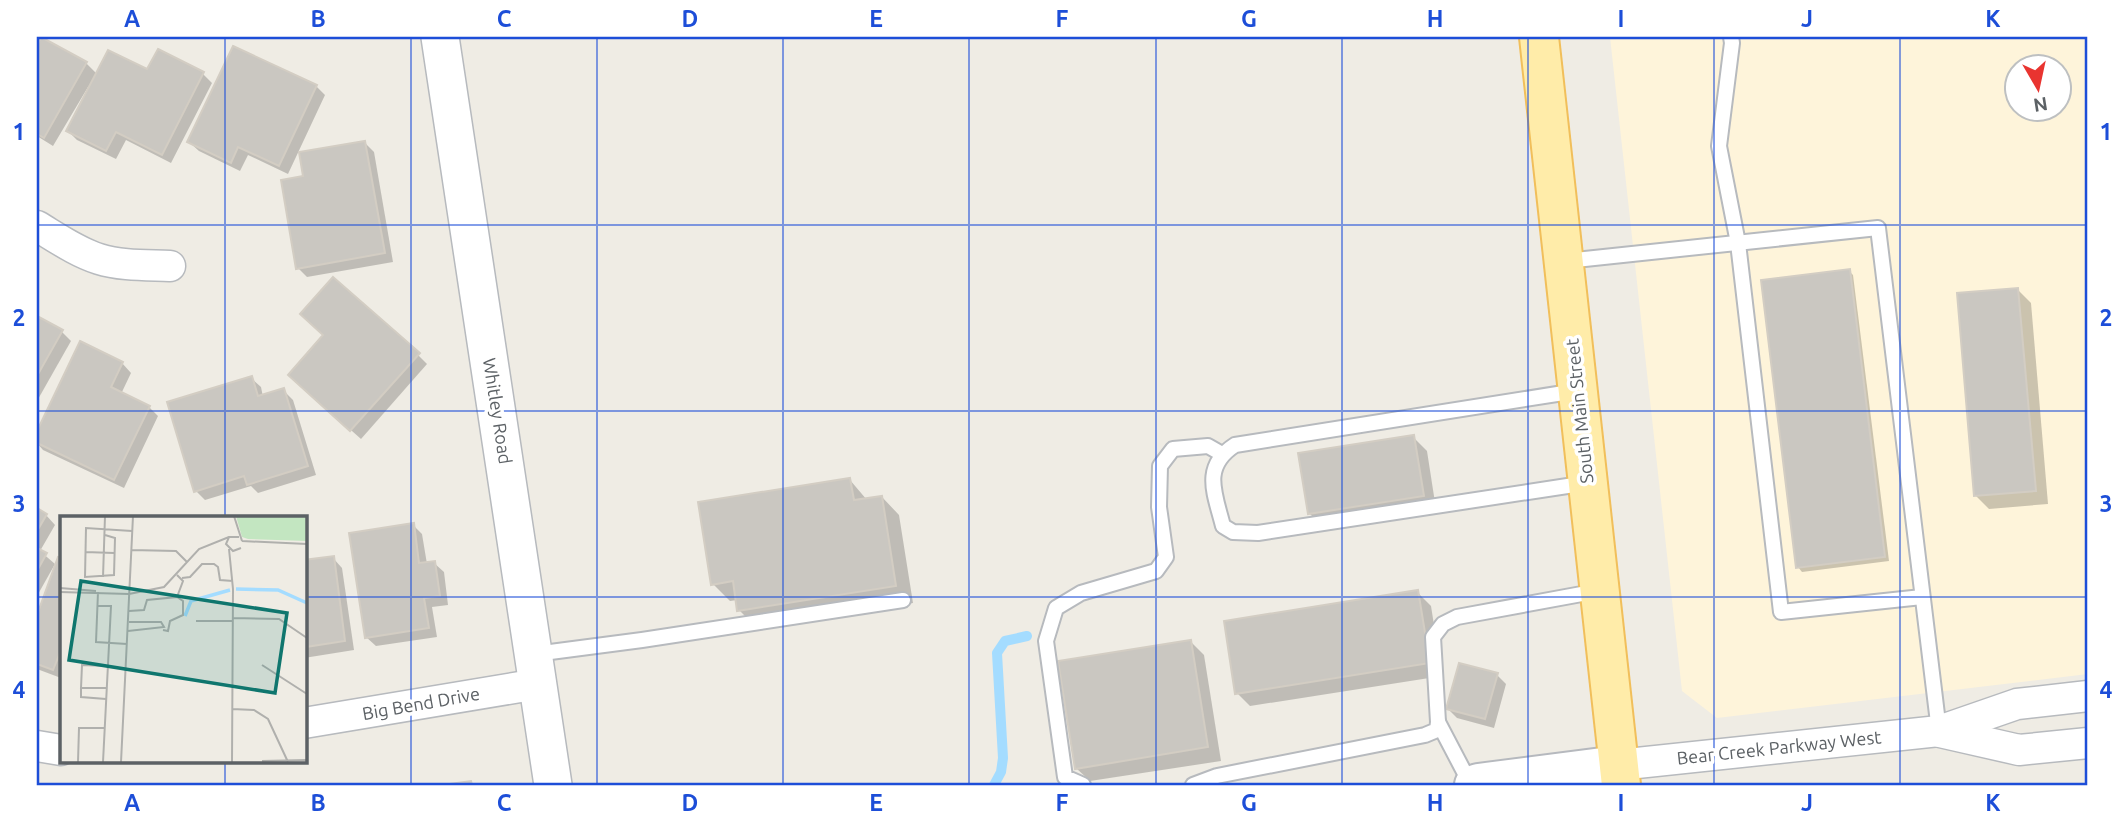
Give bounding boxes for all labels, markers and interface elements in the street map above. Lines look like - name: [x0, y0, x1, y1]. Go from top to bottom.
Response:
- text: A: [124, 6, 140, 31]
- text: B: [310, 6, 326, 31]
- text: C: [497, 6, 512, 31]
- text: D: [682, 6, 698, 31]
- text: E: [869, 6, 883, 31]
- text: F: [1056, 6, 1069, 31]
- text: G: [1241, 6, 1257, 31]
- text: H: [1427, 6, 1443, 31]
- text: I: [1618, 6, 1624, 31]
- text: J: [1801, 6, 1813, 31]
- text: K: [1985, 6, 2001, 31]
- north arrow: [2002, 52, 2072, 122]
- text: N: [2032, 93, 2049, 117]
- text: 1: [13, 119, 25, 144]
- text: 1: [2100, 119, 2112, 144]
- text: 2: [13, 305, 25, 330]
- text: 2: [2100, 305, 2112, 330]
- street label: South Main Street: [1561, 338, 1597, 485]
- street label: Whitley Road: [480, 356, 516, 465]
- text: 3: [13, 491, 25, 516]
- text: 3: [2100, 491, 2112, 516]
- inset map: [60, 516, 306, 762]
- text: 4: [13, 677, 26, 702]
- text: 4: [2100, 677, 2113, 702]
- street label: Big Bend Drive: [360, 683, 481, 723]
- street label: Bear Creek Parkway West: [1676, 726, 1882, 768]
- text: A: [124, 790, 140, 815]
- text: B: [310, 790, 326, 815]
- text: C: [497, 790, 512, 815]
- text: D: [682, 790, 698, 815]
- text: E: [869, 790, 883, 815]
- text: F: [1056, 790, 1069, 815]
- text: G: [1241, 790, 1257, 815]
- text: H: [1427, 790, 1443, 815]
- text: I: [1618, 790, 1624, 815]
- text: J: [1801, 790, 1813, 815]
- text: K: [1985, 790, 2001, 815]

